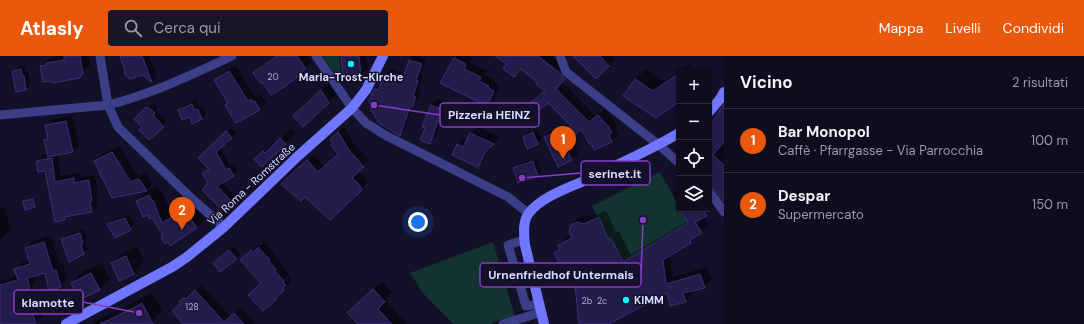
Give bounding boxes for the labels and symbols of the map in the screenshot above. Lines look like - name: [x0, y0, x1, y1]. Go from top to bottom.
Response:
- marker: Maria-Trost-Kirche: [346, 59, 356, 69]
- place label: Maria-Trost-Kirche: [299, 70, 404, 84]
- house number: 20: [267, 71, 279, 83]
- callout: Pizzeria HEINZ: [440, 103, 539, 127]
- text: Pizzeria HEINZ: [448, 107, 530, 123]
- pin: 1: [550, 126, 576, 159]
- street label: Via Roma - Romstraße: [204, 140, 298, 228]
- callout: serinet.it: [581, 161, 650, 185]
- text: serinet.it: [588, 166, 642, 182]
- pin: 2: [169, 197, 195, 230]
- your location: [408, 212, 428, 232]
- callout: Urnenfriedhof Untermais: [480, 263, 641, 287]
- text: Urnenfriedhof Untermais: [488, 267, 634, 283]
- callout: klamotte: [14, 290, 83, 314]
- place label: KIMM: [634, 293, 664, 307]
- text: klamotte: [21, 295, 75, 311]
- house number: 2b: [582, 295, 593, 307]
- house number: 2c: [597, 295, 607, 307]
- marker: KIMM: [621, 295, 631, 305]
- house number: 128: [185, 301, 199, 313]

